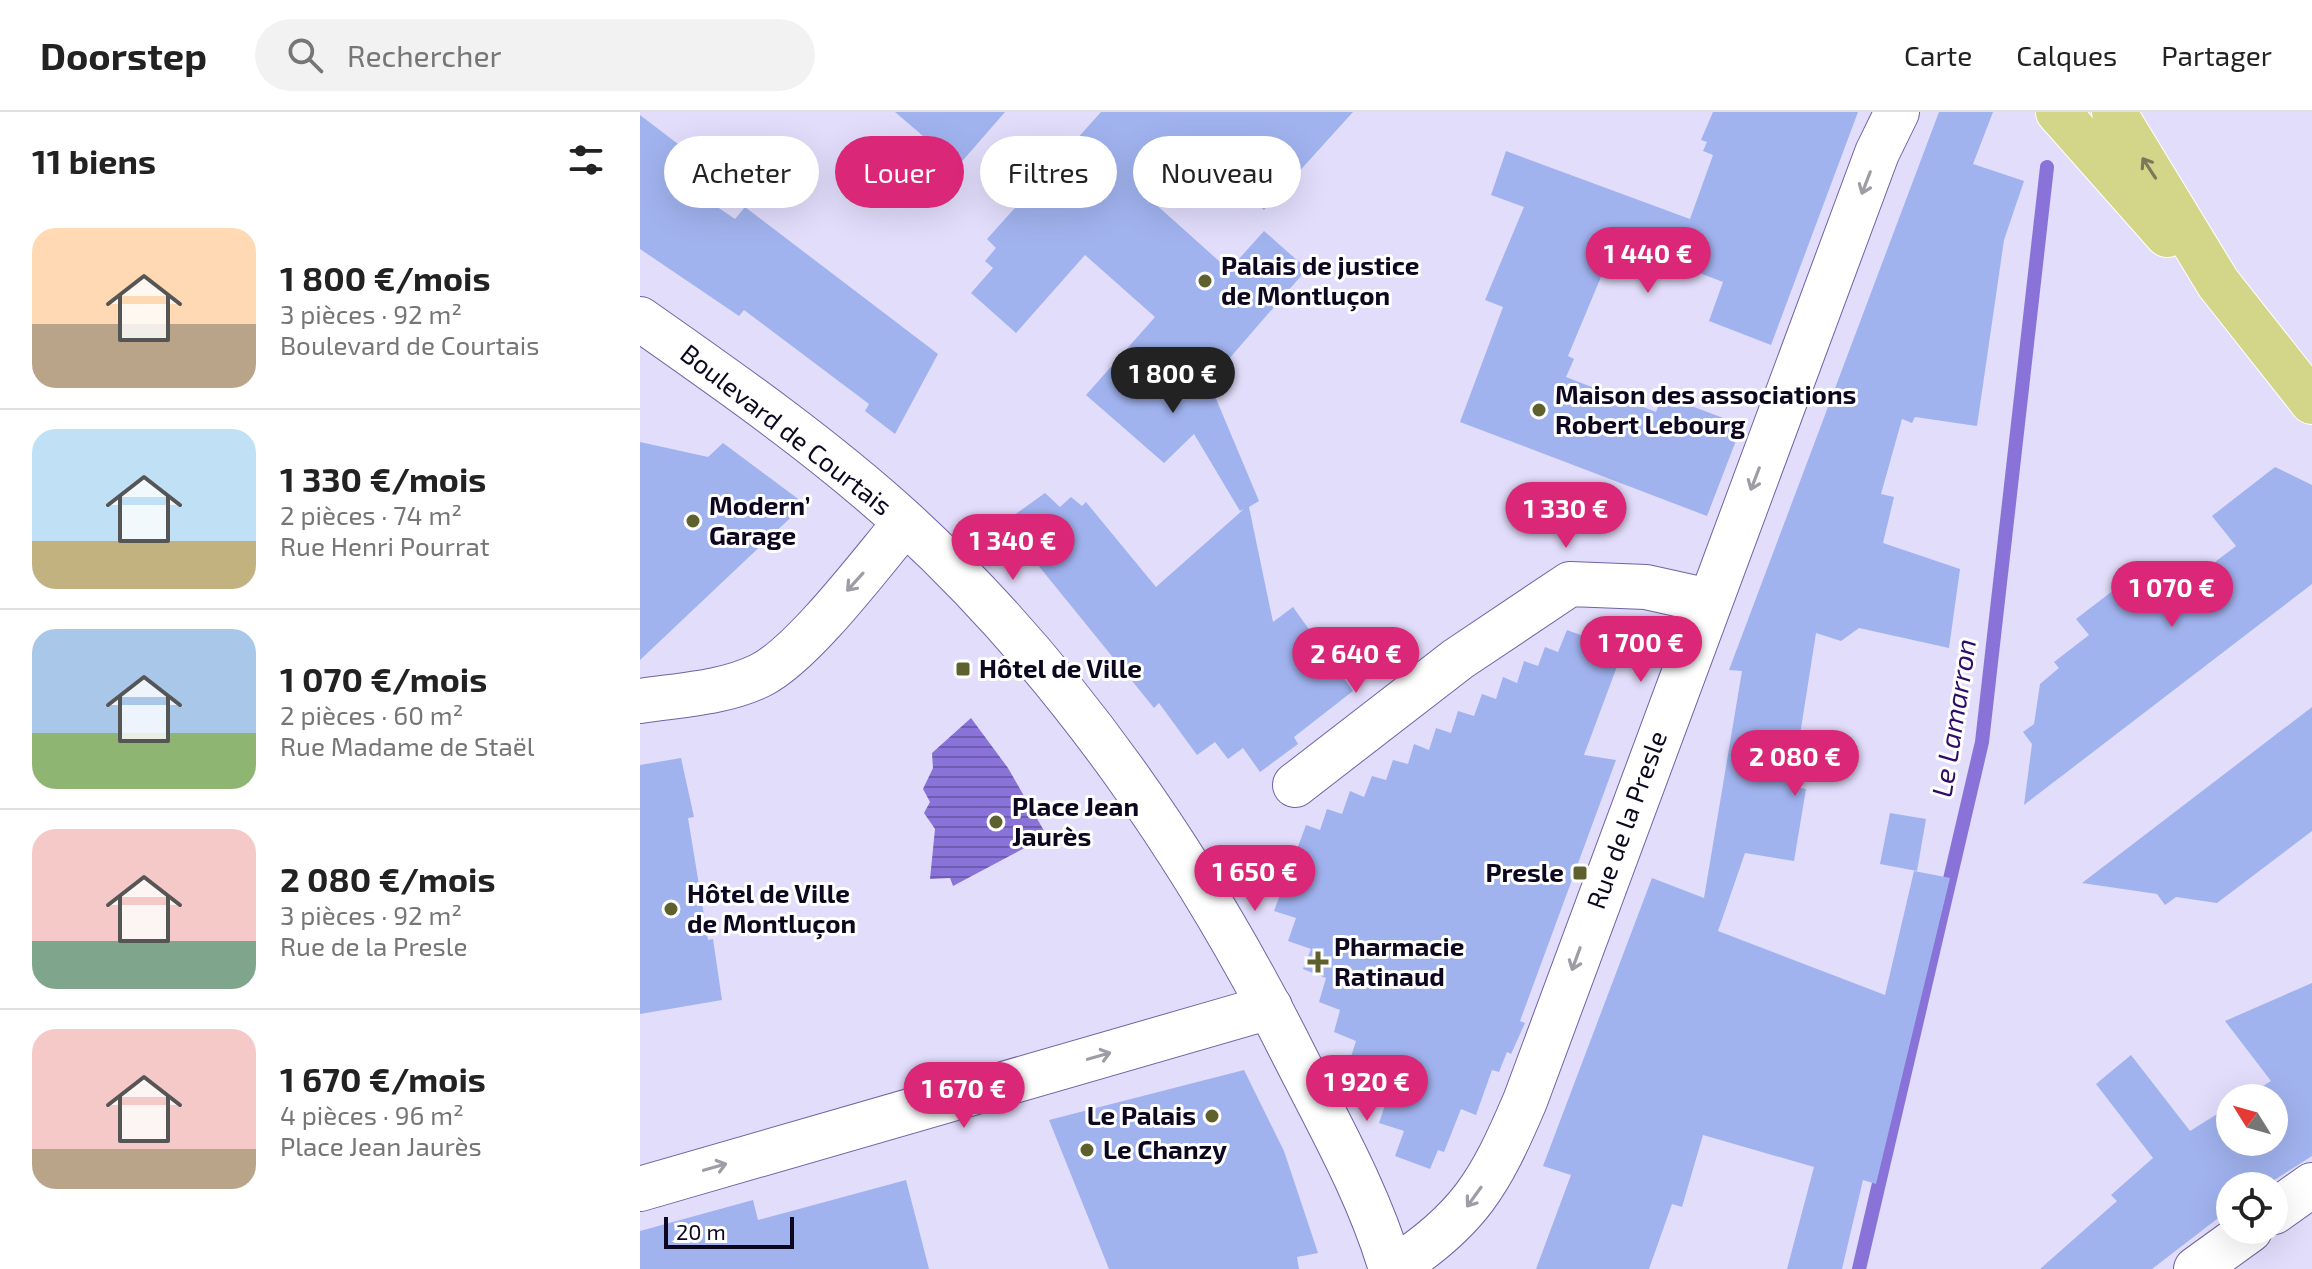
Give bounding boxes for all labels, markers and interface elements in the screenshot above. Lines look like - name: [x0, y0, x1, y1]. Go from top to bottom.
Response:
- search box: [255, 19, 815, 91]
- text: Doorstep: [40, 32, 207, 78]
- icon: search: [283, 33, 327, 77]
- text: Rechercher: [347, 37, 502, 73]
- text: Carte: [1904, 38, 1972, 72]
- text: Calques: [2016, 38, 2117, 72]
- text: Partager: [2161, 38, 2272, 72]
- chip: Acheter: [664, 136, 819, 208]
- chip: Louer: [835, 136, 964, 208]
- chip: Filtres: [980, 136, 1117, 208]
- chip: Nouveau: [1133, 136, 1301, 208]
- icon: filters: [564, 138, 608, 182]
- text: 11 biens: [32, 140, 156, 181]
- one-way arrow: [2141, 157, 2157, 180]
- one-way arrow: [1858, 170, 1872, 195]
- pin: 1 440 €: [1574, 227, 1722, 295]
- text: 1 440 €: [1604, 237, 1692, 268]
- place label: Palais de justice de Montluçon: [1221, 249, 1420, 312]
- text: 1 800 €/mois: [280, 257, 490, 298]
- icon: home: [96, 260, 192, 356]
- marker: Palais de justice de Montluçon: [1196, 272, 1214, 290]
- text: 3 pièces · 92 m²: [280, 298, 462, 329]
- text: Boulevard de Courtais: [280, 329, 539, 360]
- street label: Boulevard de Courtais: [675, 337, 899, 521]
- pin: 1 800 €: [1099, 347, 1247, 415]
- text: 1 800 €: [1129, 357, 1217, 388]
- place label: Maison des associations Robert Lebourg: [1555, 378, 1856, 439]
- marker: Maison des associations Robert Lebourg: [1530, 401, 1548, 419]
- text: 1 330 €/mois: [280, 458, 486, 499]
- icon: home: [96, 461, 192, 557]
- one-way arrow: [1747, 466, 1761, 491]
- pin: 1 330 €: [1492, 482, 1640, 550]
- place label: Modern’ Garage: [709, 489, 810, 550]
- text: 1 330 €: [1523, 492, 1609, 523]
- text: 2 pièces · 74 m²: [280, 499, 462, 530]
- marker: Modern’ Garage: [684, 512, 702, 530]
- pin: 1 340 €: [939, 514, 1087, 582]
- text: 1 340 €: [970, 524, 1056, 555]
- text: Rue Henri Pourrat: [280, 530, 490, 561]
- pin: 1 070 €: [2098, 561, 2246, 629]
- one-way arrow: [846, 571, 865, 592]
- text: 1 070 €: [2129, 571, 2215, 602]
- pin: 1 700 €: [1567, 616, 1715, 684]
- text: 1 700 €: [1598, 626, 1684, 657]
- pin: 2 640 €: [1282, 627, 1430, 695]
- water label: Le Lamarron: [1924, 636, 1982, 800]
- text: 2 640 €: [1310, 637, 1402, 668]
- place label: Hôtel de Ville: [979, 652, 1142, 683]
- text: 1 070 €/mois: [280, 658, 487, 699]
- marker: Hôtel de Ville: [954, 660, 972, 678]
- icon: home: [96, 661, 192, 757]
- text: 2 pièces · 60 m²: [280, 699, 463, 730]
- street label: Rue de la Presle: [1579, 726, 1672, 913]
- text: Rue Madame de Staël: [280, 730, 534, 761]
- pin: 2 080 €: [1721, 730, 1869, 798]
- text: 2 080 €: [1749, 740, 1841, 771]
- place label: Place Jean Jaurès: [1012, 790, 1139, 851]
- marker: Place Jean Jaurès: [987, 813, 1005, 831]
- pin: 1 650 €: [1181, 845, 1329, 913]
- text: 1 650 €: [1212, 855, 1298, 886]
- place label: Presle: [1485, 856, 1564, 887]
- text: 2 080 €/mois: [280, 858, 496, 899]
- icon: home: [96, 861, 192, 957]
- marker: Presle: [1571, 864, 1589, 882]
- place label: Hôtel de Ville de Montluçon: [687, 877, 856, 940]
- text: 3 pièces · 92 m²: [280, 899, 462, 930]
- marker: Hôtel de Ville de Montluçon: [662, 900, 680, 918]
- text: Rue de la Presle: [280, 930, 467, 961]
- place label: Pharmacie Ratinaud: [1334, 930, 1464, 991]
- one-way arrow: [1568, 946, 1582, 971]
- marker: Pharmacie Ratinaud: [1309, 953, 1327, 971]
- one-way arrow: [1086, 1048, 1112, 1063]
- pin: 1 920 €: [1293, 1055, 1441, 1123]
- text: 1 670 €/mois: [280, 1058, 486, 1099]
- icon: home: [96, 1061, 192, 1157]
- pin: 1 670 €: [890, 1062, 1038, 1130]
- text: 1 920 €: [1324, 1065, 1410, 1096]
- text: 1 670 €: [922, 1072, 1006, 1103]
- north arrow: [2216, 1084, 2288, 1156]
- map controls: [2216, 1084, 2288, 1244]
- text: 4 pièces · 96 m²: [280, 1099, 464, 1130]
- place label: Le Palais: [1087, 1099, 1196, 1130]
- marker: Le Palais: [1203, 1107, 1221, 1125]
- text: Place Jean Jaurès: [280, 1130, 482, 1161]
- place label: Le Chanzy: [1103, 1133, 1227, 1165]
- marker: Le Chanzy: [1078, 1141, 1096, 1159]
- one-way arrow: [702, 1159, 727, 1173]
- button: locate: [2216, 1172, 2288, 1244]
- one-way arrow: [1466, 1186, 1483, 1207]
- scale bar: [664, 1213, 794, 1249]
- text: 20 m: [676, 1218, 726, 1244]

